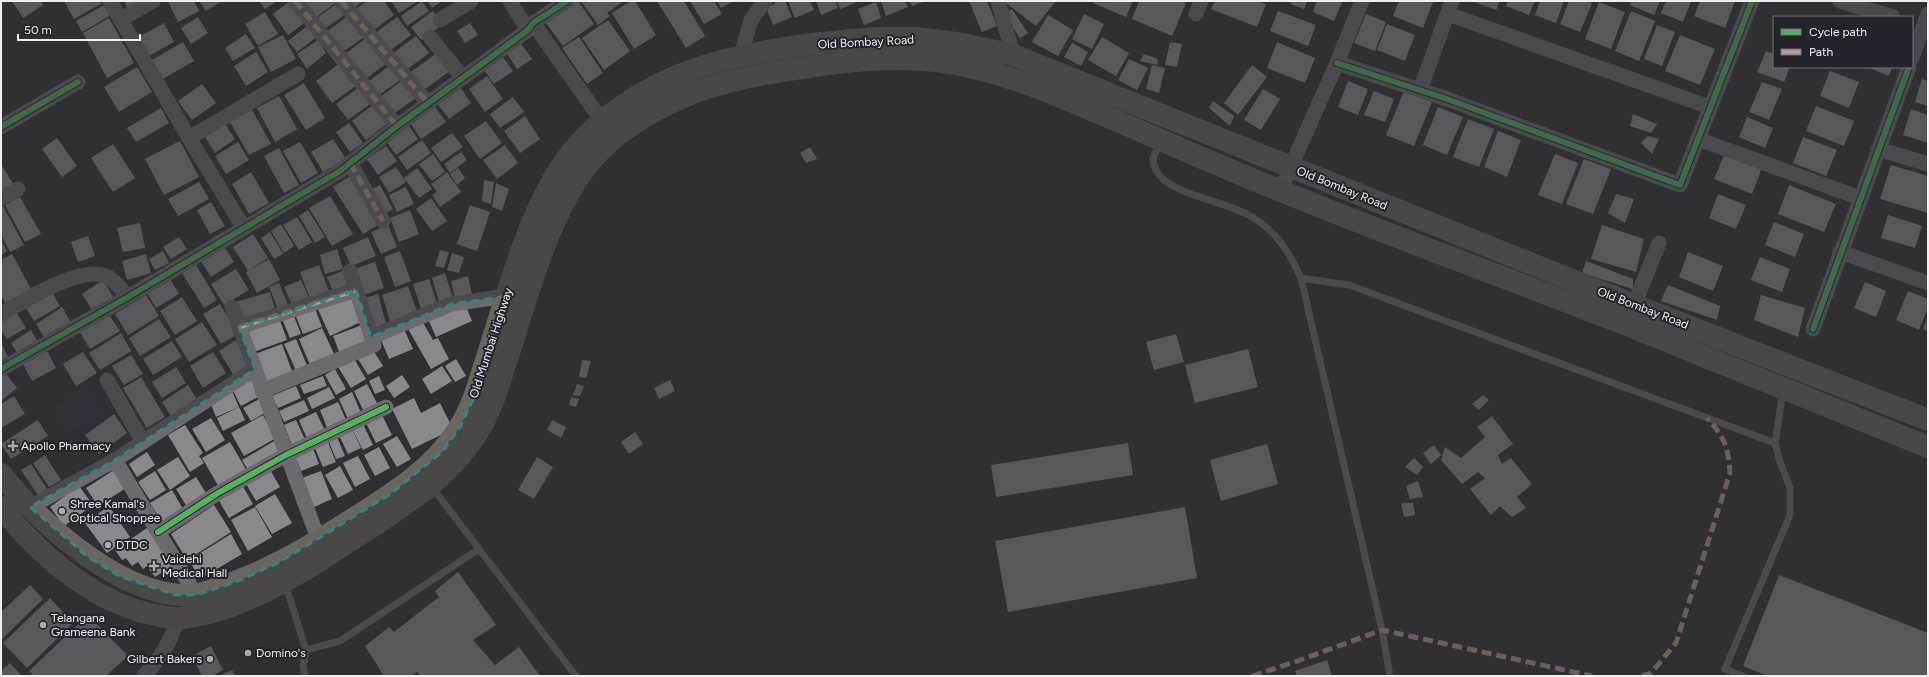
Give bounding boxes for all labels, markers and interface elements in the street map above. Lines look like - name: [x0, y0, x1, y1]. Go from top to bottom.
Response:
- scale bar: [18, 16, 140, 42]
- legend: [1773, 16, 1913, 68]
- text: 50 m: [24, 23, 52, 37]
- text: Cycle path: [1809, 25, 1867, 39]
- street label: Old Bombay Road: [817, 32, 915, 52]
- text: Path: [1809, 45, 1833, 59]
- street label: Old Bombay Road: [1295, 163, 1389, 213]
- street label: Old Bombay Road: [1595, 284, 1691, 332]
- street label: Old Mumbai Highway: [467, 286, 516, 400]
- place label: Apollo Pharmacy: [21, 439, 112, 453]
- marker: Apollo Pharmacy: [8, 441, 18, 451]
- place label: Shree Kamal's Optical Shoppee: [70, 497, 161, 525]
- marker: Shree Kamal's Optical Shoppee: [57, 506, 67, 516]
- place label: DTDC: [116, 538, 148, 552]
- marker: DTDC: [103, 540, 113, 550]
- place label: Vaidehi Medical Hall: [162, 552, 227, 580]
- marker: Vaidehi Medical Hall: [149, 561, 159, 571]
- place label: Telangana Grameena Bank: [51, 611, 136, 639]
- marker: Telangana Grameena Bank: [38, 620, 48, 630]
- place label: Domino's: [256, 646, 306, 660]
- marker: Domino's: [243, 648, 253, 658]
- place label: Gilbert Bakers: [127, 652, 202, 666]
- marker: Gilbert Bakers: [205, 654, 215, 664]

